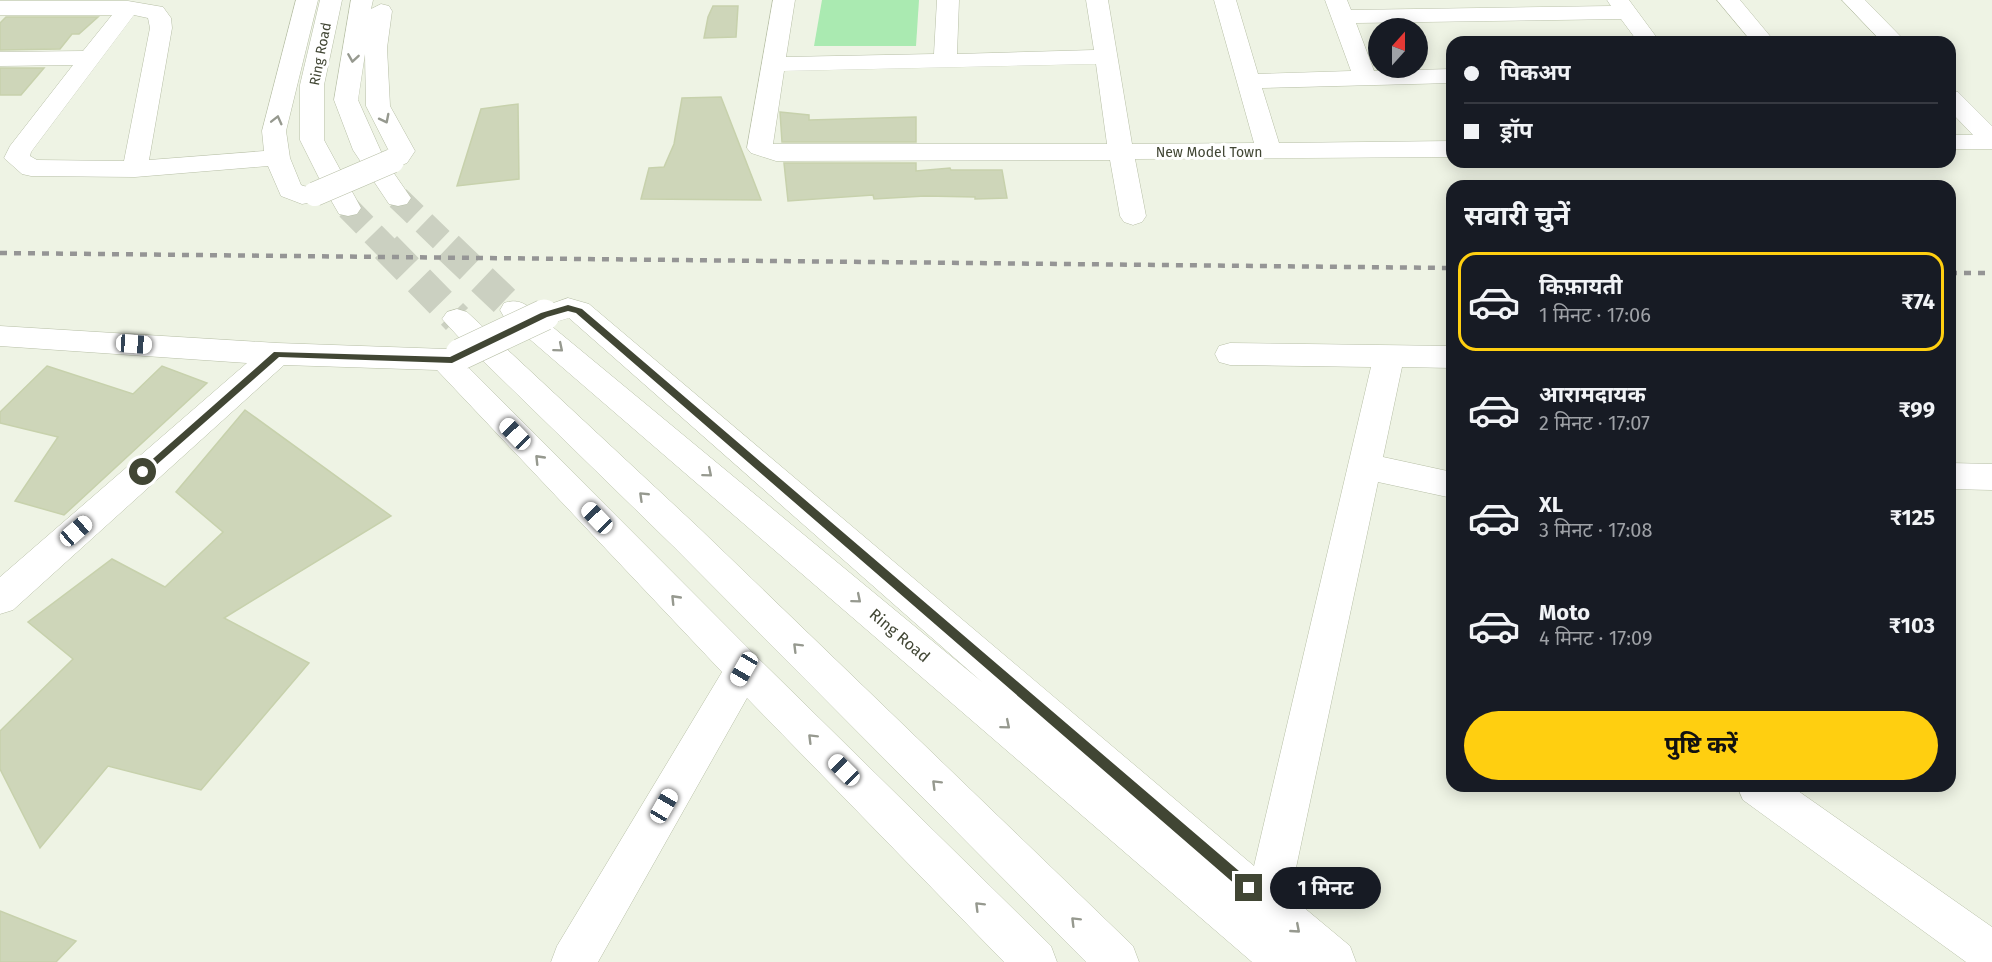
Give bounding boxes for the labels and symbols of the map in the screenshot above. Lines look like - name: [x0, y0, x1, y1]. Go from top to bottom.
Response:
- north arrow: [1368, 18, 1428, 78]
- street label: Ring Road: [306, 21, 335, 87]
- one-way arrow: [347, 53, 359, 62]
- one-way arrow: [378, 113, 390, 124]
- one-way arrow: [269, 115, 282, 125]
- street label: New Model Town: [1156, 144, 1262, 161]
- car: [115, 334, 153, 354]
- one-way arrow: [552, 340, 563, 351]
- car: [496, 415, 534, 453]
- one-way arrow: [536, 455, 547, 466]
- route start: [129, 458, 156, 485]
- one-way arrow: [701, 466, 712, 477]
- one-way arrow: [639, 492, 649, 503]
- car: [578, 499, 616, 537]
- car: [57, 512, 95, 550]
- one-way arrow: [850, 592, 861, 603]
- one-way arrow: [672, 595, 683, 606]
- street label: Ring Road: [866, 605, 934, 666]
- one-way arrow: [794, 644, 805, 655]
- car: [727, 649, 761, 689]
- one-way arrow: [999, 717, 1010, 728]
- one-way arrow: [808, 734, 819, 744]
- car: [825, 751, 863, 789]
- one-way arrow: [932, 780, 943, 791]
- car: [647, 786, 681, 826]
- callout: 1 मिनट: [1270, 867, 1381, 909]
- route end: [1235, 874, 1262, 901]
- one-way arrow: [975, 903, 986, 914]
- one-way arrow: [1071, 917, 1081, 928]
- one-way arrow: [1289, 922, 1300, 933]

